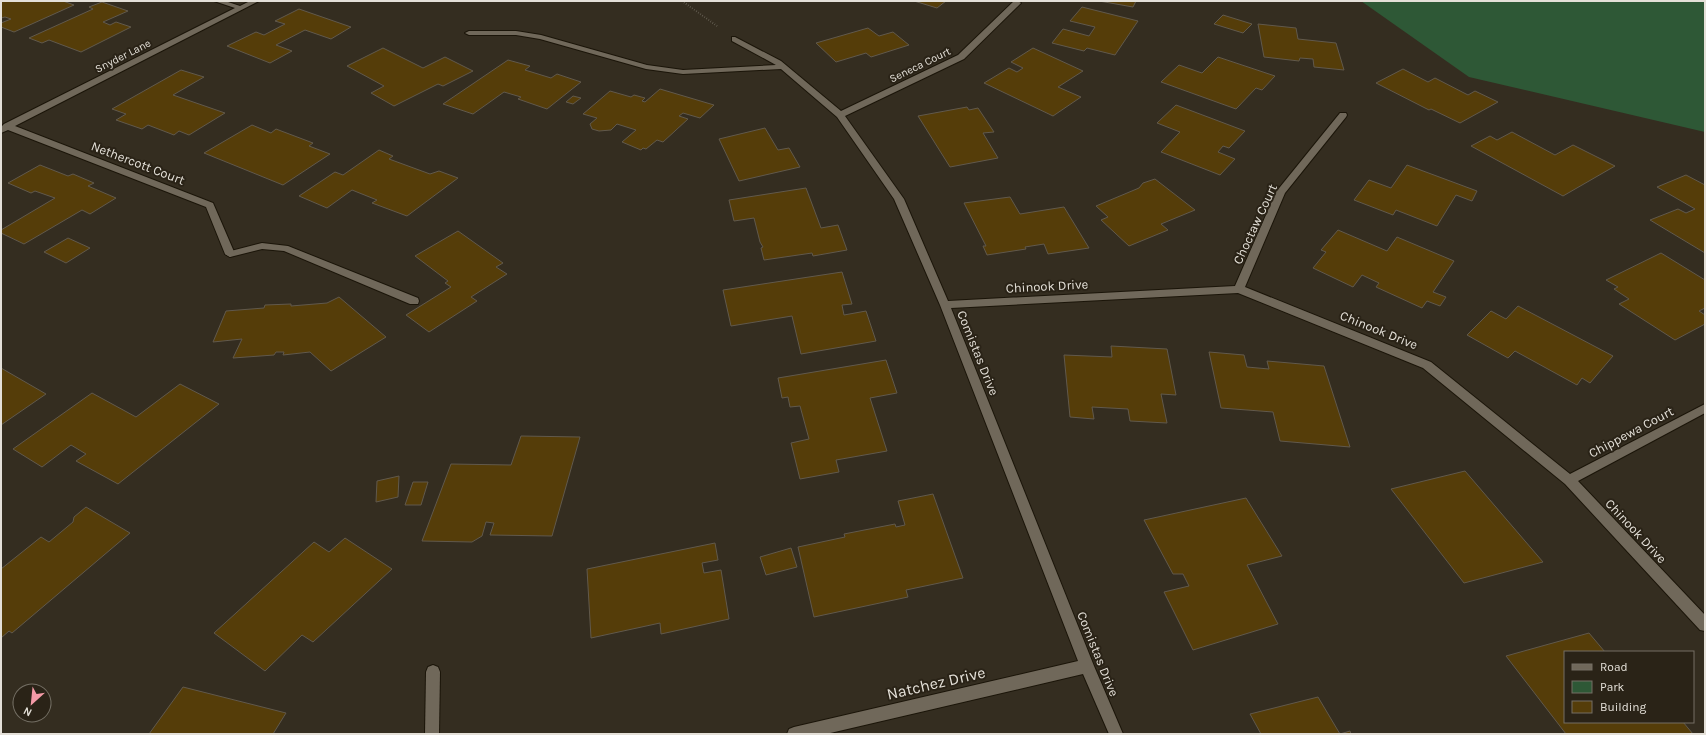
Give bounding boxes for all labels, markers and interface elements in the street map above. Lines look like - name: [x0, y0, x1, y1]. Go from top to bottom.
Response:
- street label: Snyder Lane: [93, 36, 153, 76]
- street label: Seneca Court: [887, 45, 953, 85]
- street label: Nethercott Court: [89, 138, 187, 188]
- street label: Choctaw Court: [1230, 181, 1280, 266]
- street label: Chinook Drive: [1005, 276, 1089, 296]
- street label: Comistas Drive: [954, 308, 1002, 398]
- street label: Chinook Drive: [1338, 308, 1420, 353]
- street label: Chippewa Court: [1586, 403, 1676, 461]
- street label: Chinook Drive: [1602, 496, 1670, 567]
- street label: Comistas Drive: [1074, 609, 1122, 699]
- legend: [1564, 651, 1694, 723]
- text: Road: [1600, 660, 1628, 674]
- street label: Natchez Drive: [885, 662, 987, 704]
- text: Park: [1600, 680, 1625, 694]
- north arrow: [12, 683, 52, 723]
- text: Building: [1600, 700, 1647, 714]
- text: N: [21, 704, 34, 719]

